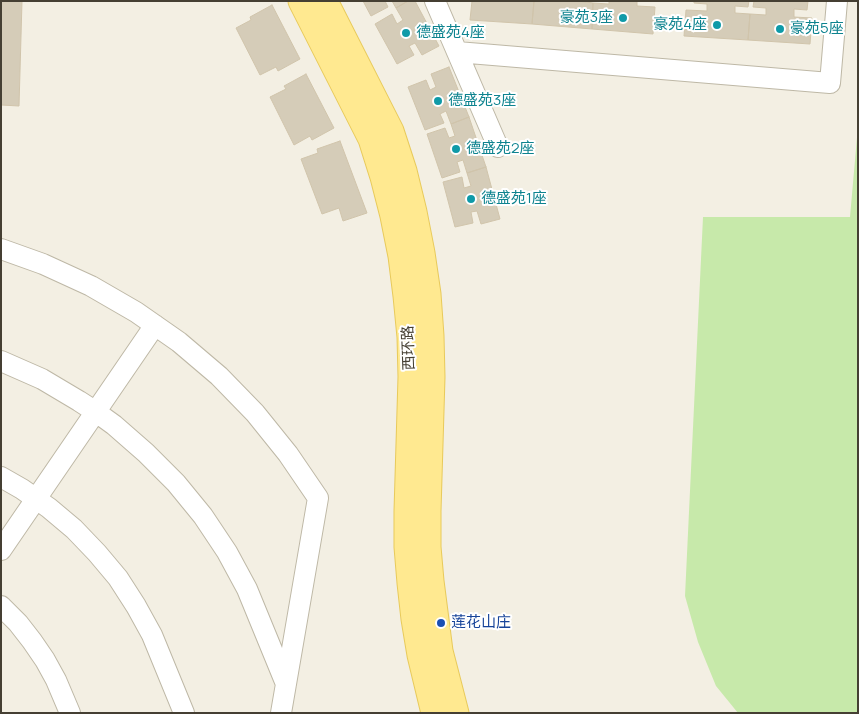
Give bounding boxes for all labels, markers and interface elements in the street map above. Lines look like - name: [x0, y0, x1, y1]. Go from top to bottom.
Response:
- place label: 豪苑3座: [560, 9, 613, 27]
- marker: 豪苑3座: [617, 12, 629, 24]
- place label: 豪苑4座: [653, 16, 707, 34]
- marker: 豪苑4座: [711, 19, 723, 31]
- place label: 豪苑5座: [790, 20, 844, 38]
- marker: 豪苑5座: [774, 23, 786, 35]
- place label: 德盛苑4座: [416, 24, 485, 42]
- marker: 德盛苑4座: [400, 27, 412, 39]
- place label: 德盛苑3座: [448, 92, 516, 110]
- marker: 德盛苑3座: [432, 95, 444, 107]
- place label: 德盛苑2座: [466, 140, 535, 158]
- marker: 德盛苑2座: [450, 143, 462, 155]
- place label: 德盛苑1座: [481, 190, 547, 208]
- marker: 德盛苑1座: [465, 193, 477, 205]
- street label: 西环路: [399, 325, 419, 371]
- place label: 莲花山庄: [451, 614, 511, 632]
- marker: 莲花山庄: [435, 617, 447, 629]

